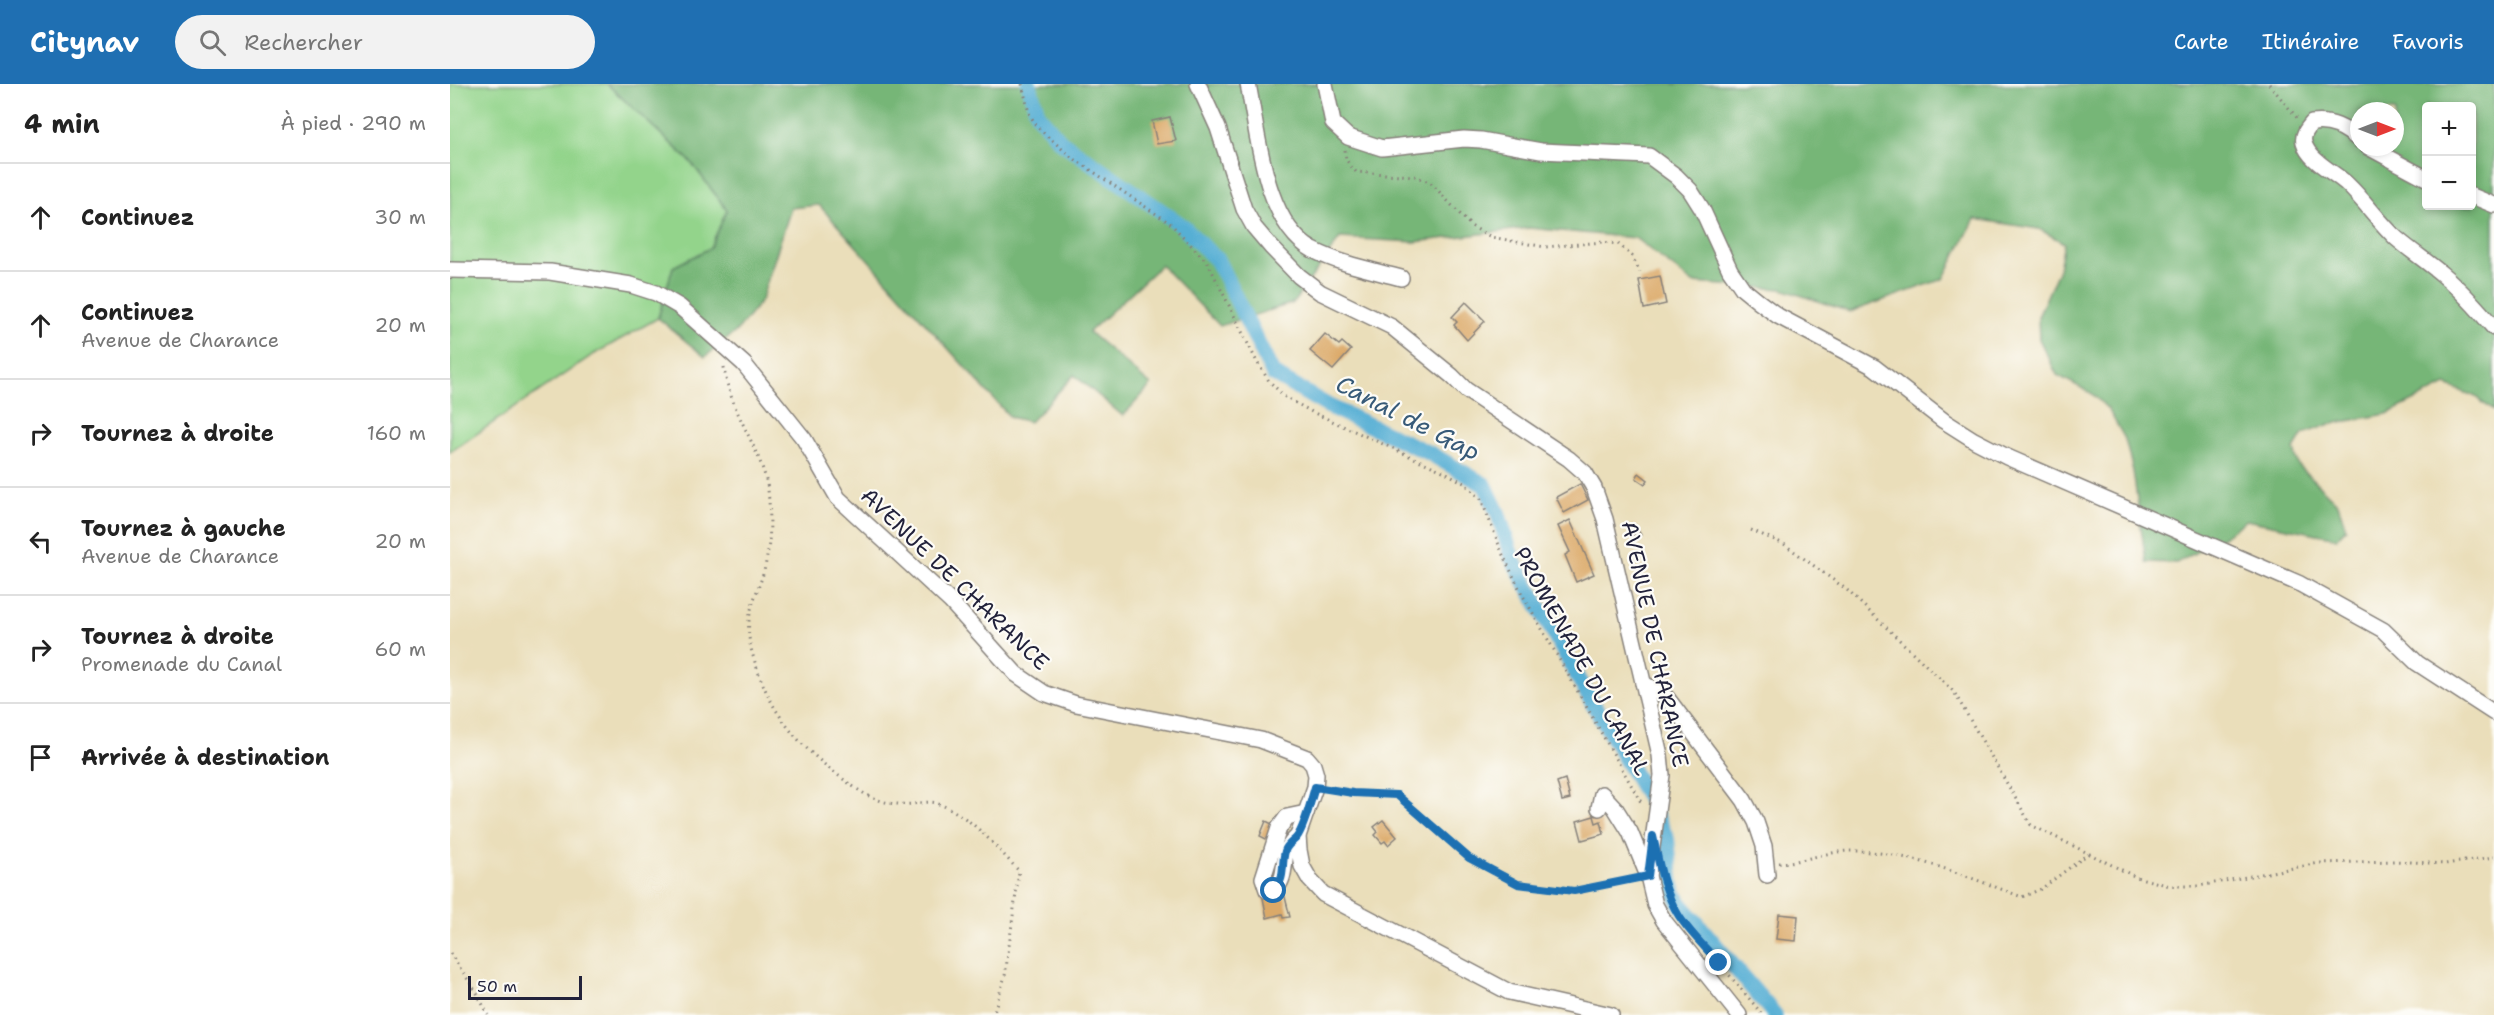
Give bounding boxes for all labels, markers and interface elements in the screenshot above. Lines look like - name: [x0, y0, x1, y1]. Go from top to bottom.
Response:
- search box: [175, 15, 595, 69]
- text: Citynav: [30, 23, 139, 61]
- icon: search: [196, 26, 229, 59]
- text: Rechercher: [244, 28, 363, 57]
- text: Carte: [2174, 28, 2229, 56]
- text: Itinéraire: [2262, 28, 2359, 56]
- text: Favoris: [2392, 28, 2464, 56]
- north arrow: [2350, 102, 2404, 156]
- map controls: [2422, 102, 2476, 210]
- button: +: [2422, 102, 2476, 156]
- text: 4 min: [24, 106, 100, 141]
- text: À pied · 290 m: [281, 110, 426, 136]
- button: −: [2422, 156, 2476, 210]
- icon: ahead: [24, 201, 57, 234]
- text: Continuez: [81, 203, 194, 232]
- text: 30 m: [374, 204, 426, 230]
- text: Continuez: [81, 298, 194, 327]
- icon: ahead: [24, 309, 57, 342]
- text: 20 m: [375, 312, 426, 338]
- text: Avenue de Charance: [81, 327, 279, 353]
- water label: Canal de Gap: [1330, 368, 1486, 468]
- icon: right: [24, 417, 57, 450]
- text: Tournez à droite: [81, 419, 274, 448]
- text: 160 m: [367, 420, 426, 446]
- street label: AVENUE DE CHARANCE: [855, 481, 1055, 677]
- text: Tournez à gauche: [81, 514, 286, 543]
- street label: AVENUE DE CHARANCE: [1615, 518, 1695, 770]
- icon: left: [24, 525, 57, 558]
- text: 20 m: [375, 528, 426, 554]
- street label: PROMENADE DU CANAL: [1507, 542, 1657, 780]
- text: Avenue de Charance: [81, 543, 279, 569]
- text: Tournez à droite: [81, 622, 274, 651]
- icon: right: [24, 633, 57, 666]
- text: 60 m: [374, 636, 426, 662]
- text: Promenade du Canal: [81, 651, 282, 677]
- icon: arrive: [24, 741, 57, 774]
- text: Arrivée à destination: [81, 743, 329, 772]
- route start: [1260, 877, 1286, 903]
- route end: [1705, 949, 1731, 975]
- scale bar: [468, 973, 582, 1000]
- text: 50 m: [477, 976, 517, 997]

